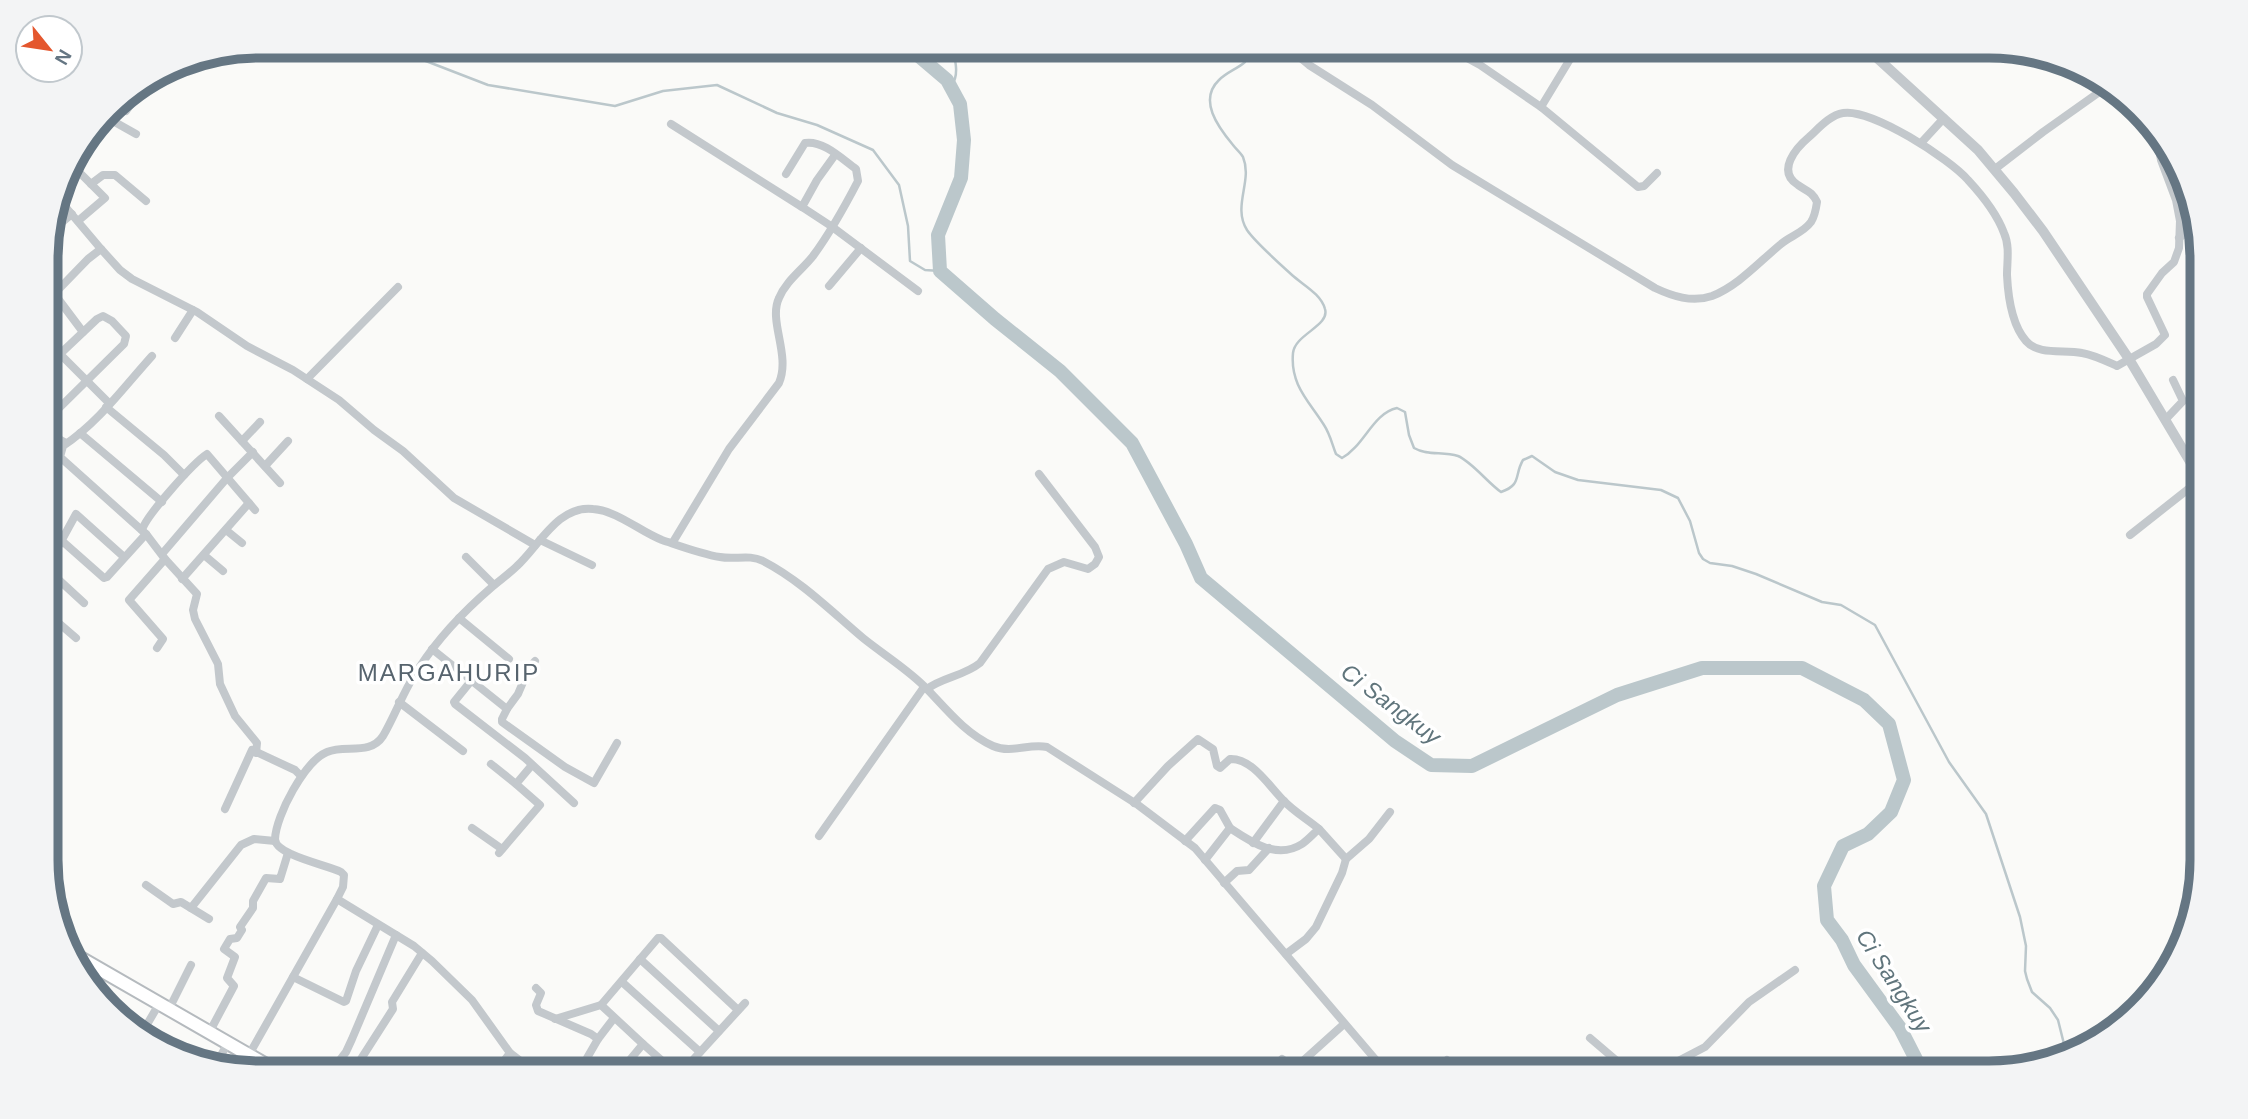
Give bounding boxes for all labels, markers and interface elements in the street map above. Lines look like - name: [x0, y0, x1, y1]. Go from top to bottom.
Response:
- north arrow: [14, 14, 84, 84]
- text: N: [51, 46, 76, 68]
- water label: Ci Sangkuy: [1336, 658, 1447, 751]
- district label: MARGAHURIP: [358, 659, 540, 686]
- water label: Ci Sangkuy: [1851, 925, 1938, 1039]

